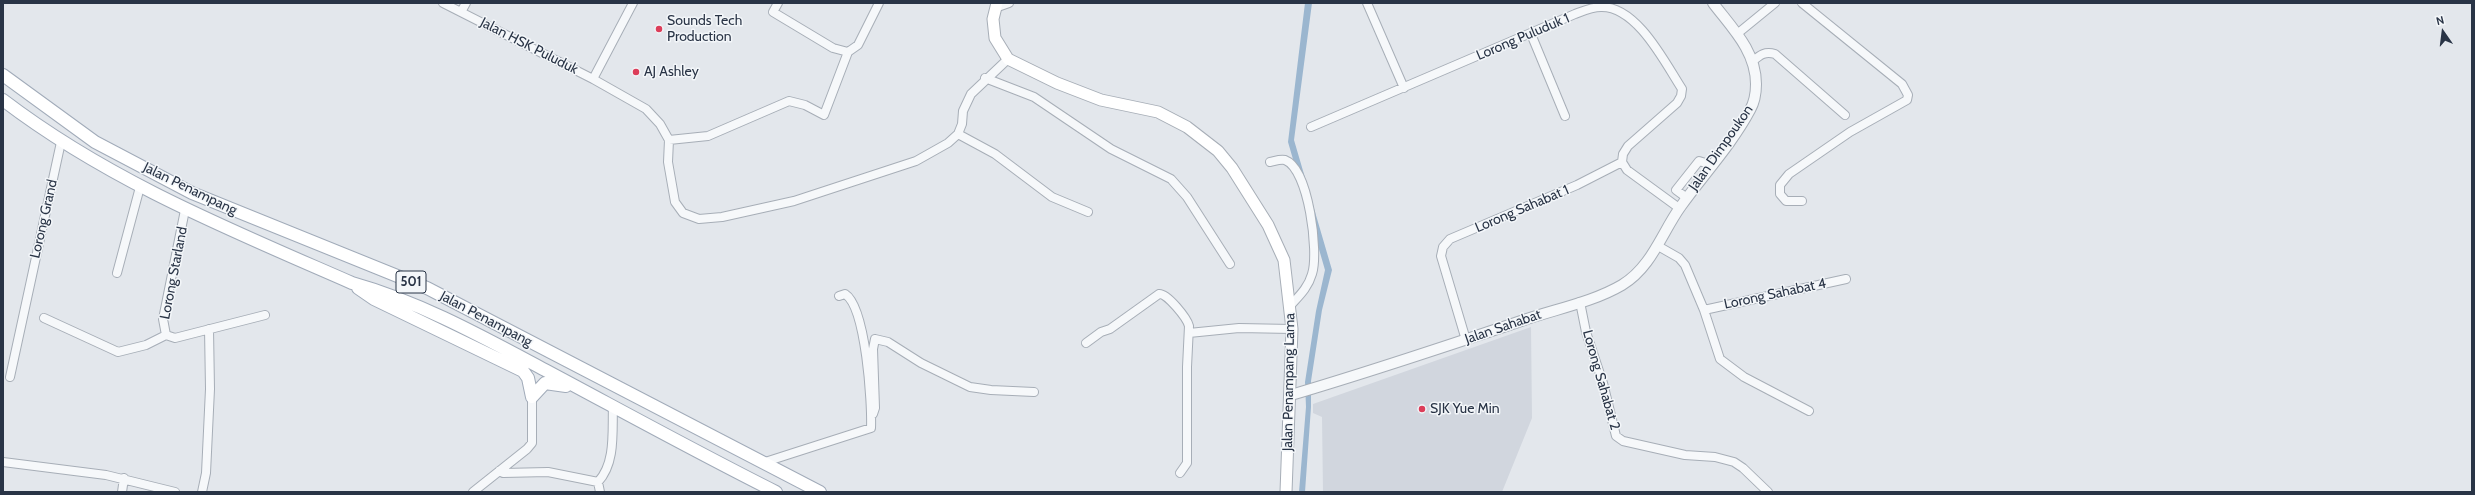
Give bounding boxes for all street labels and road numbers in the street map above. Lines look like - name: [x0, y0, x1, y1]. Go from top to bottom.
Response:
- street label: Lorong Puluduk 1: [1474, 10, 1572, 64]
- street label: Jalan HSK Puluduk: [477, 14, 581, 78]
- street label: Jalan Dimpoukon: [1685, 102, 1757, 194]
- street label: Jalan Penampang: [140, 159, 240, 219]
- street label: Lorong Grand: [27, 178, 61, 260]
- street label: Lorong Sahabat 1: [1472, 182, 1572, 236]
- street label: Lorong Starland: [157, 225, 191, 321]
- road number: 501: [396, 271, 426, 293]
- street label: Lorong Sahabat 4: [1722, 275, 1828, 313]
- street label: Jalan Penampang: [437, 288, 535, 350]
- street label: Jalan Sahabat: [1463, 306, 1543, 348]
- street label: Jalan Penampang Lama: [1279, 313, 1299, 451]
- street label: Lorong Sahabat 2: [1579, 328, 1623, 432]

